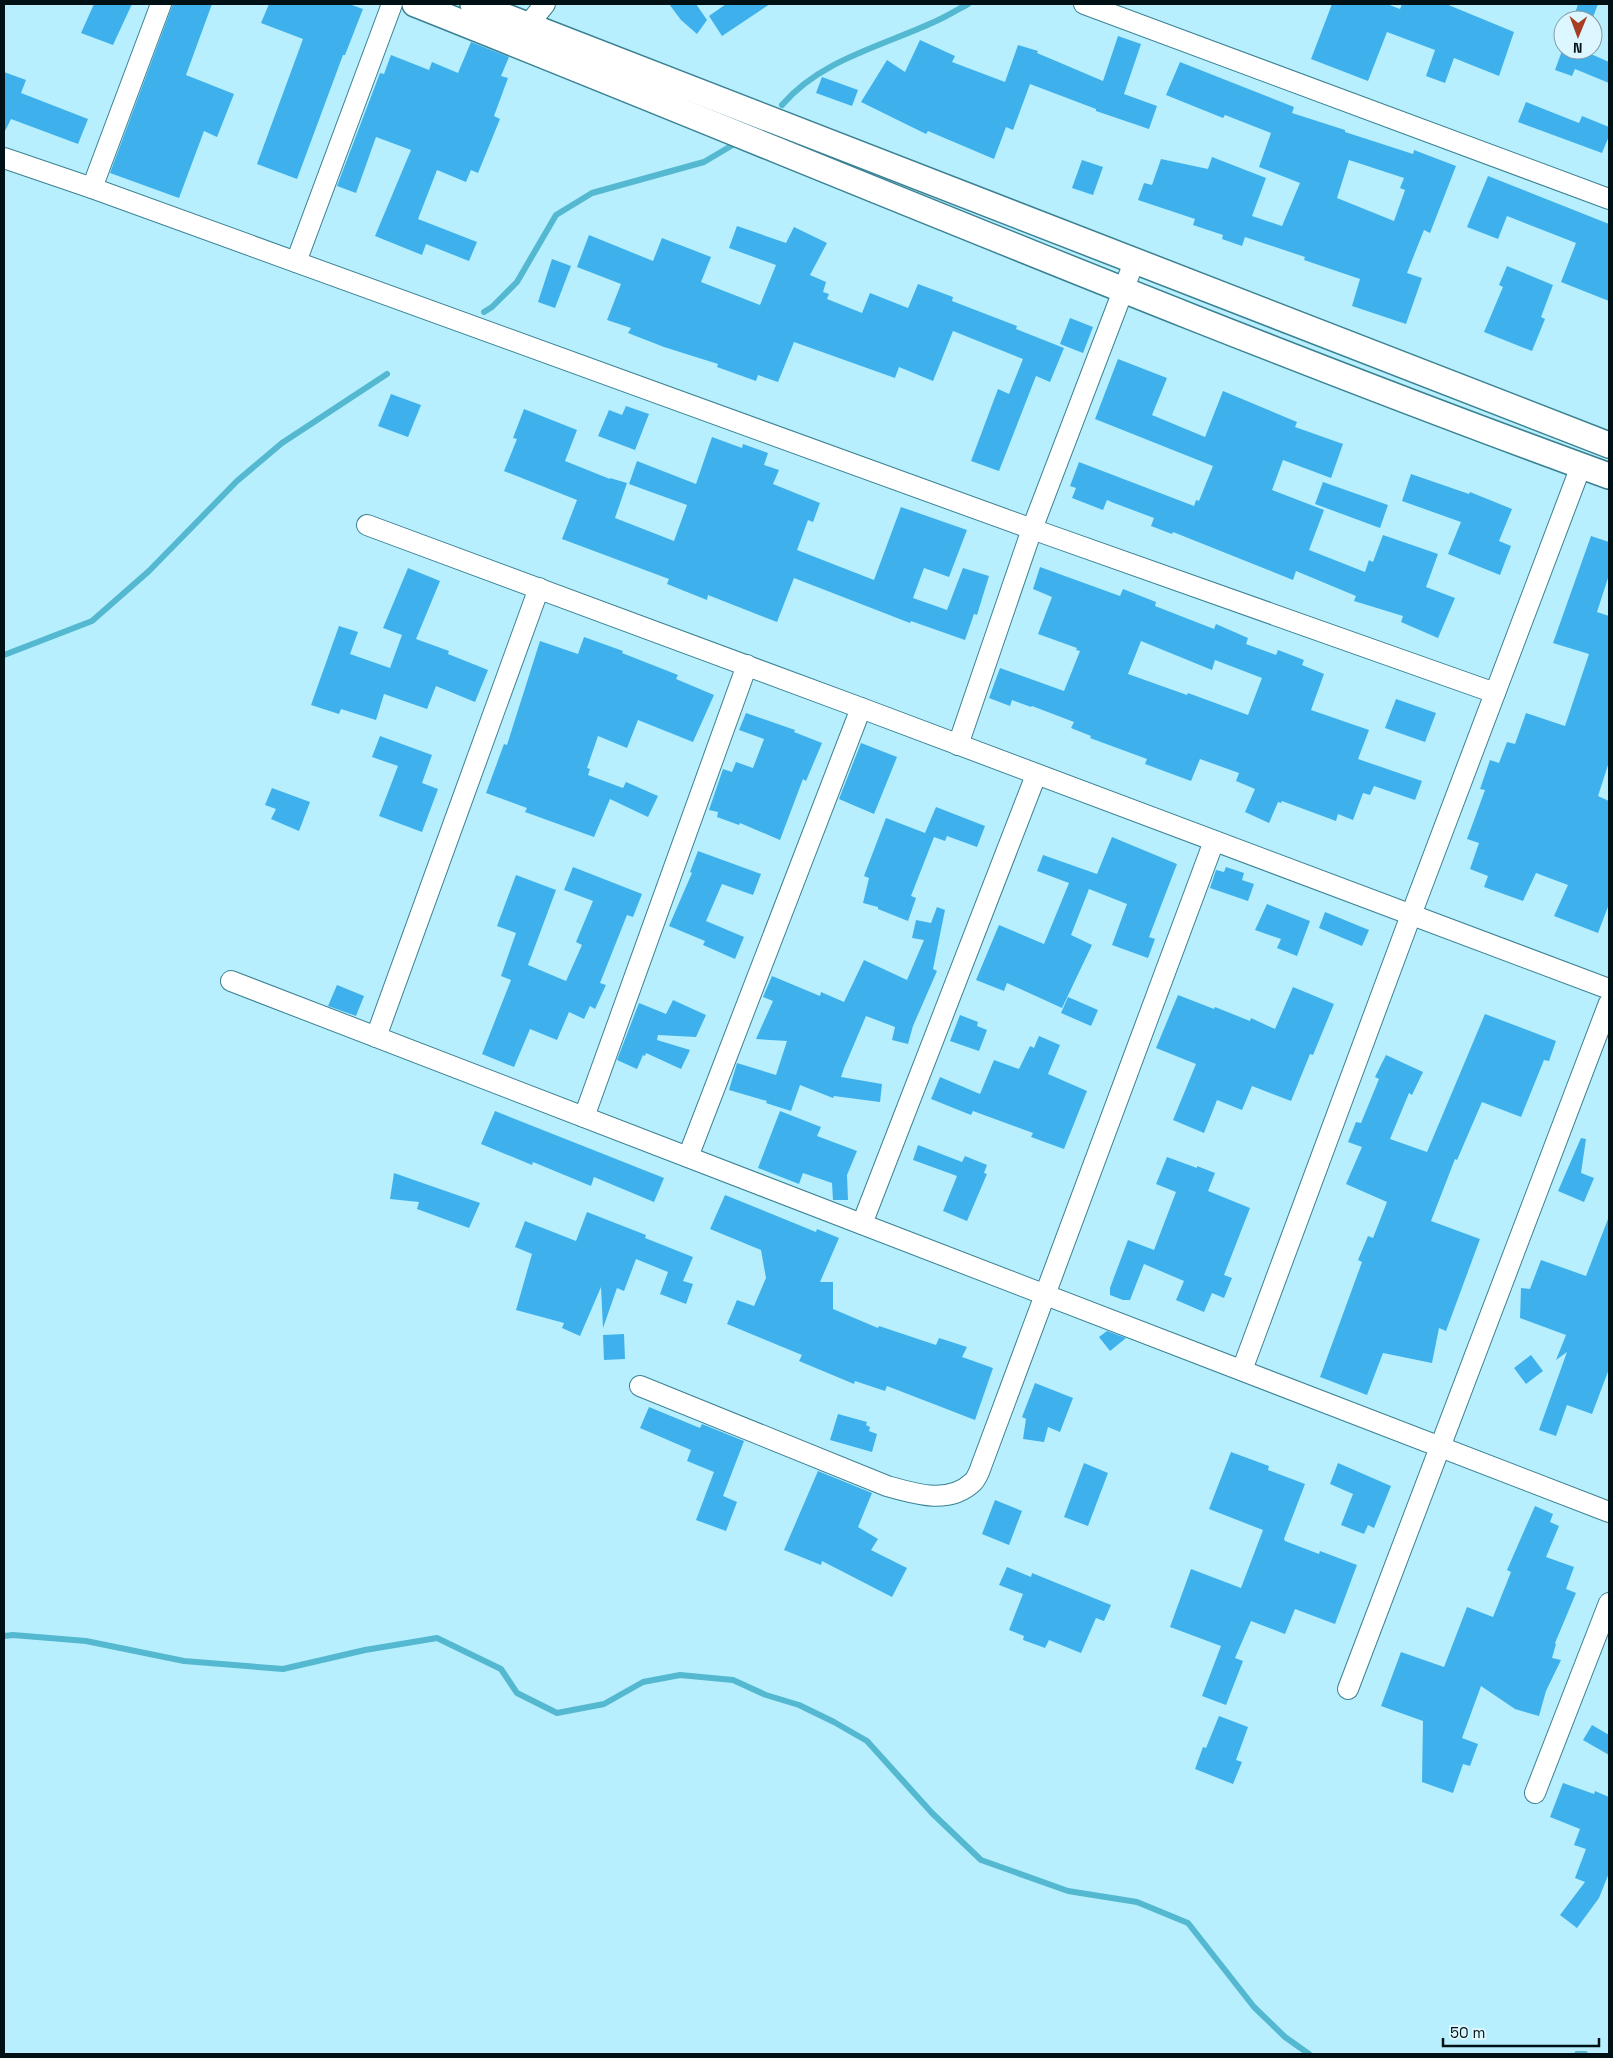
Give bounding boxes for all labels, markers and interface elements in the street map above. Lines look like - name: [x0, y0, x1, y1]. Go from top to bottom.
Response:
- north arrow: [1553, 10, 1603, 60]
- text: N: [1573, 39, 1583, 57]
- scale bar: [1443, 2016, 1599, 2048]
- text: 50 m: [1450, 2023, 1485, 2042]

